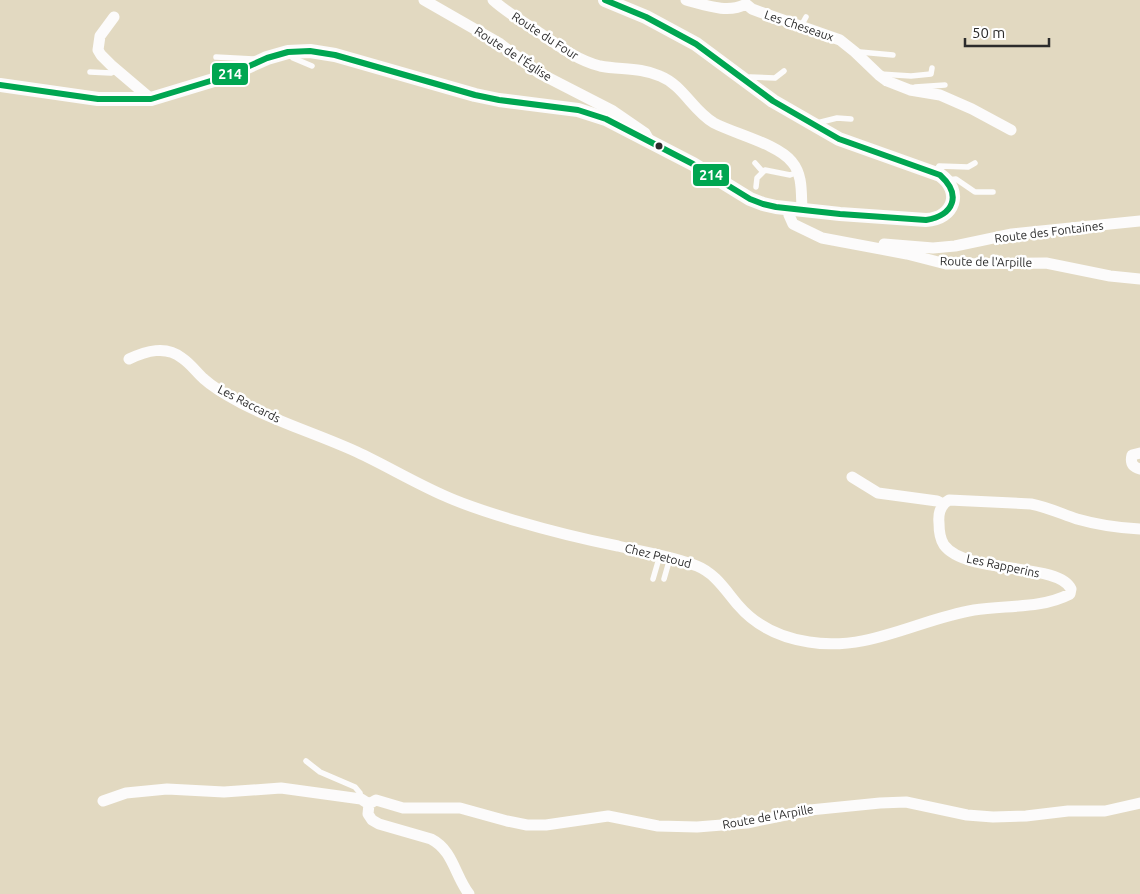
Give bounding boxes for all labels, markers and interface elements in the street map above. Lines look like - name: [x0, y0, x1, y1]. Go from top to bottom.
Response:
- street label: Les Cheseaux: [763, 8, 836, 43]
- street label: Route du Four: [510, 9, 581, 62]
- scale bar: [965, 15, 1049, 47]
- street label: Route de l'Église: [472, 24, 554, 83]
- text: 50 m: [972, 24, 1005, 41]
- line badge: 214: [211, 62, 249, 86]
- text: 214: [218, 66, 242, 82]
- unlabelled marker: [654, 141, 664, 151]
- line badge: 214: [692, 163, 730, 187]
- text: 214: [699, 167, 723, 183]
- street label: Route des Fontaines: [994, 218, 1104, 245]
- street label: Route de l'Arpille: [940, 254, 1032, 269]
- street label: Les Raccards: [216, 382, 283, 425]
- street label: Chez Petoud: [623, 541, 693, 570]
- street label: Les Rapperins: [965, 551, 1041, 580]
- street label: Route de l'Arpille: [721, 802, 814, 831]

